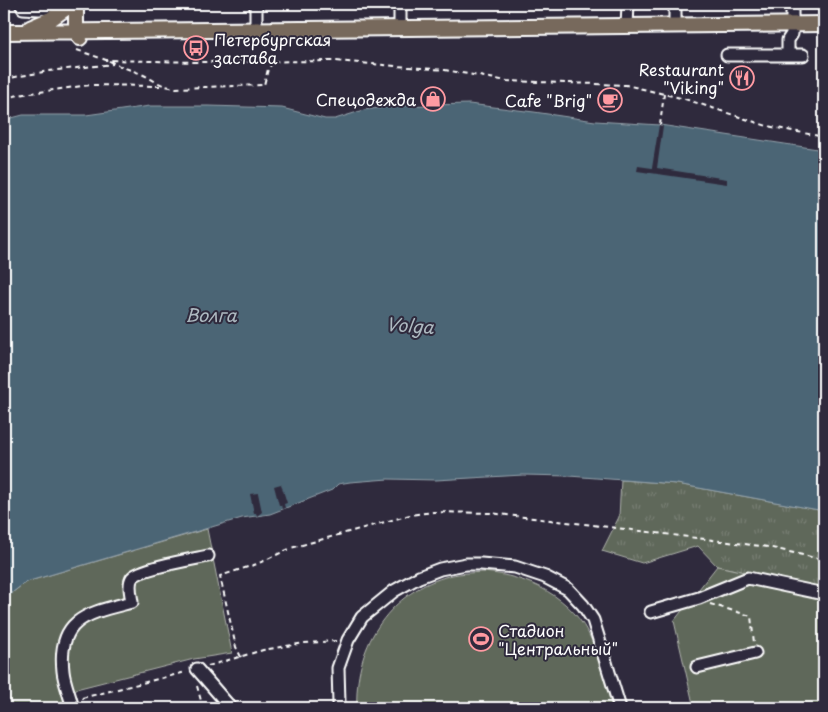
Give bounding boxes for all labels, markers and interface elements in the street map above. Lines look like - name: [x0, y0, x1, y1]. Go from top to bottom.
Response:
- place label: Петербургская застава: [213, 27, 331, 69]
- bus stop icon: Петербургская застава: [183, 35, 209, 61]
- place label: Restaurant "Viking": [638, 57, 724, 99]
- restaurant icon: Restaurant "Viking": [729, 65, 755, 91]
- shop icon: Спецодежда: [420, 86, 446, 112]
- place label: Спецодежда: [316, 87, 416, 111]
- cafe icon: Cafe "Brig": [597, 87, 623, 113]
- place label: Cafe "Brig": [505, 88, 592, 112]
- water label: Волга: [185, 301, 237, 328]
- water label: Volga: [385, 310, 436, 340]
- place label: Стадион "Центральный": [498, 618, 618, 660]
- sports icon: Стадион "Центральный": [468, 626, 494, 652]

